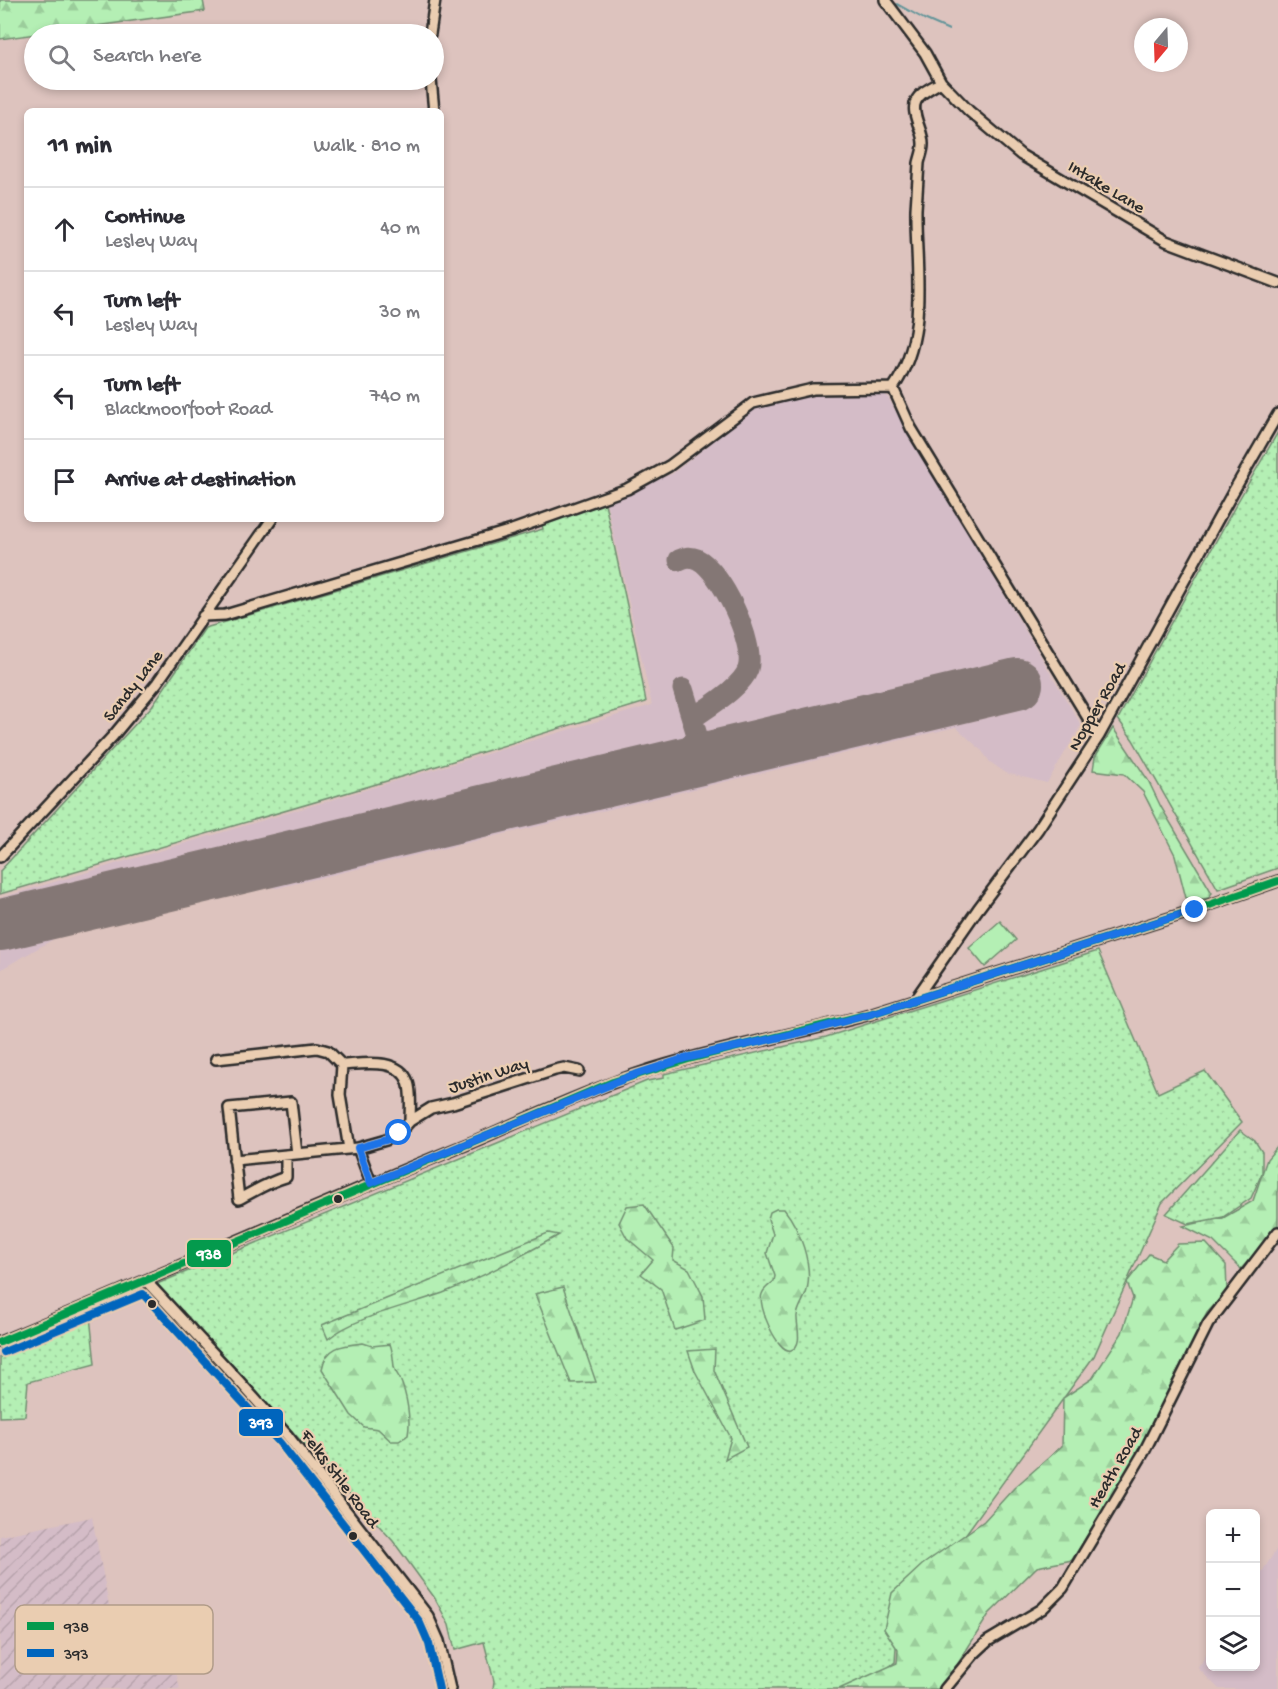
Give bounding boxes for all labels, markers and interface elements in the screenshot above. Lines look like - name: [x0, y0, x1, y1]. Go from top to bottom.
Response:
- north arrow: [1134, 18, 1188, 72]
- search box: [24, 24, 444, 90]
- icon: search: [45, 41, 78, 74]
- text: Search here: [93, 44, 201, 70]
- text: 11 min: [48, 132, 112, 163]
- text: Walk · 810 m: [313, 136, 420, 159]
- street label: Intake Lane: [1063, 157, 1149, 220]
- text: Continue: [105, 205, 185, 231]
- icon: ahead: [48, 213, 81, 246]
- text: 40 m: [380, 218, 420, 241]
- text: Lesley Way: [105, 231, 197, 254]
- text: Turn left: [105, 289, 179, 315]
- icon: left: [48, 297, 81, 330]
- text: 30 m: [379, 302, 420, 325]
- text: Lesley Way: [105, 315, 197, 338]
- text: Turn left: [105, 373, 179, 399]
- icon: left: [48, 381, 81, 414]
- text: 740 m: [370, 386, 420, 409]
- text: Blackmoorfoot Road: [105, 399, 272, 422]
- icon: arrive: [48, 465, 81, 498]
- text: Arrive at destination: [105, 468, 295, 494]
- street label: Sandy Lane: [100, 646, 169, 726]
- street label: Nopper Road: [1065, 658, 1132, 755]
- route end: [1181, 896, 1207, 922]
- street label: Justin Way: [446, 1054, 532, 1099]
- route start: [385, 1119, 411, 1145]
- unlabelled marker: [332, 1193, 344, 1205]
- line badge: 938: [186, 1239, 232, 1268]
- text: 938: [195, 1247, 222, 1266]
- unlabelled marker: [146, 1298, 158, 1310]
- line badge: 393: [238, 1408, 284, 1437]
- text: 393: [248, 1416, 273, 1435]
- street label: Heath Road: [1085, 1423, 1149, 1513]
- street label: Felks Stile Road: [295, 1425, 384, 1534]
- map controls: [1206, 1509, 1260, 1671]
- button: +: [1206, 1509, 1260, 1563]
- unlabelled marker: [347, 1530, 359, 1542]
- button: −: [1206, 1563, 1260, 1617]
- legend: [15, 1605, 213, 1674]
- button: layers: [1206, 1617, 1260, 1671]
- text: 938: [63, 1620, 89, 1639]
- text: 393: [63, 1647, 89, 1666]

